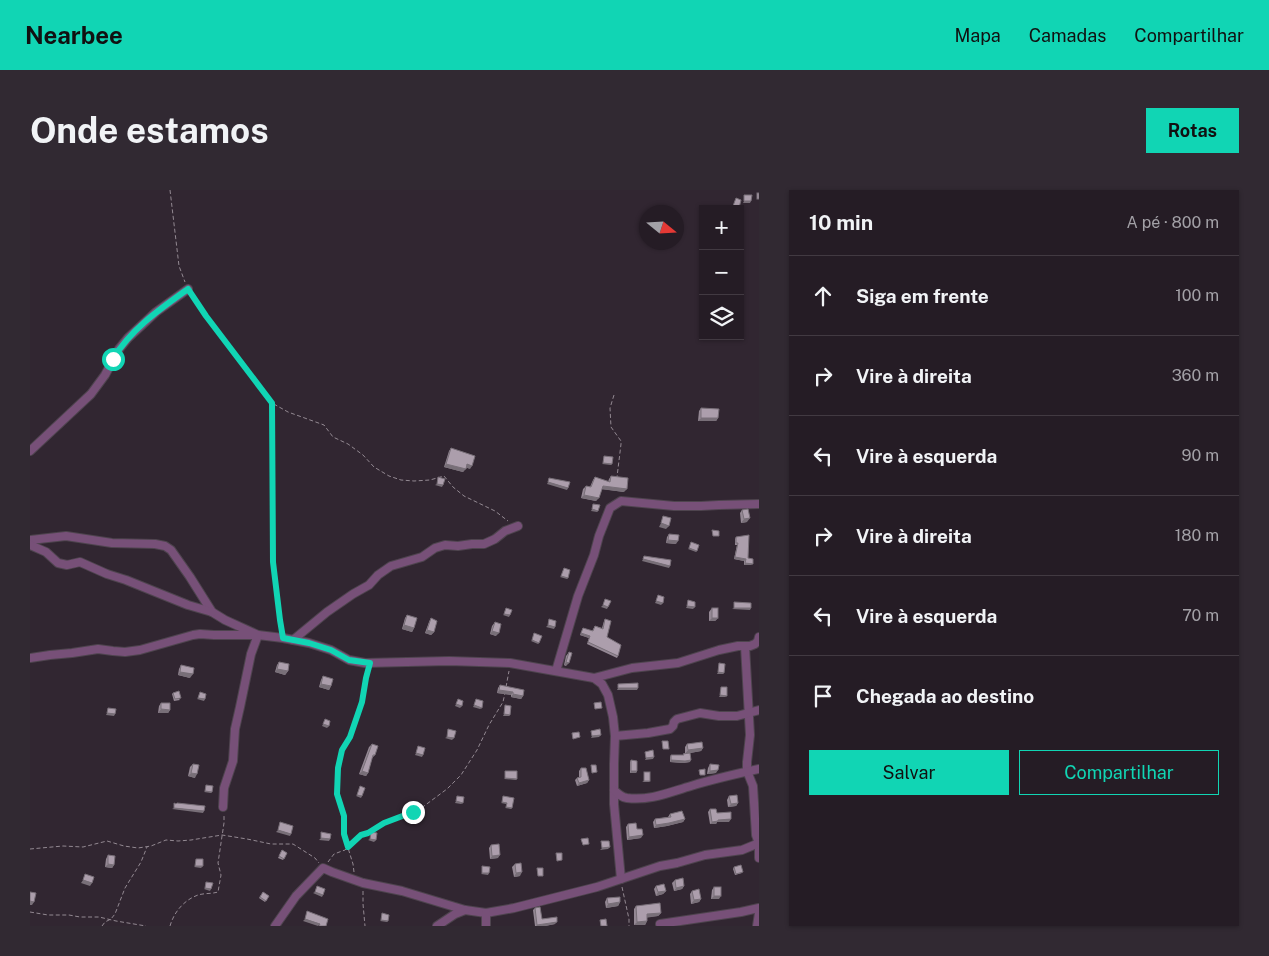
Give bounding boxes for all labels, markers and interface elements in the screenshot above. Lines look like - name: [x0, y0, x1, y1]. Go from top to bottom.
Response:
- text: Nearbee: [25, 21, 123, 49]
- text: Mapa: [954, 25, 1001, 46]
- text: Camadas: [1029, 25, 1106, 46]
- text: Compartilhar: [1134, 25, 1244, 46]
- button: Rotas: [1146, 108, 1239, 153]
- text: Onde estamos: [30, 110, 269, 151]
- north arrow: [639, 205, 684, 250]
- map controls: [699, 205, 744, 340]
- button: +: [699, 205, 744, 250]
- text: 10 min: [809, 210, 873, 235]
- text: A pé · 800 m: [1126, 213, 1219, 232]
- button: −: [699, 250, 744, 295]
- icon: ahead: [809, 282, 837, 310]
- text: Siga em frente: [856, 285, 989, 307]
- text: 100 m: [1175, 286, 1219, 305]
- button: layers: [699, 295, 744, 340]
- route start: [102, 348, 125, 371]
- icon: right: [809, 362, 837, 390]
- text: Vire à direita: [856, 365, 972, 387]
- text: 360 m: [1172, 366, 1219, 385]
- icon: left: [809, 442, 837, 470]
- text: Vire à esquerda: [856, 445, 997, 467]
- text: 90 m: [1182, 446, 1219, 465]
- icon: right: [809, 522, 837, 550]
- text: Vire à direita: [856, 525, 972, 547]
- text: 180 m: [1175, 526, 1219, 545]
- icon: left: [809, 602, 837, 630]
- text: Vire à esquerda: [856, 605, 997, 627]
- text: 70 m: [1182, 606, 1219, 625]
- icon: arrive: [809, 682, 837, 710]
- text: Chegada ao destino: [856, 685, 1034, 707]
- button: Salvar: [809, 750, 1009, 795]
- button: Compartilhar: [1019, 750, 1219, 795]
- route end: [402, 801, 425, 824]

